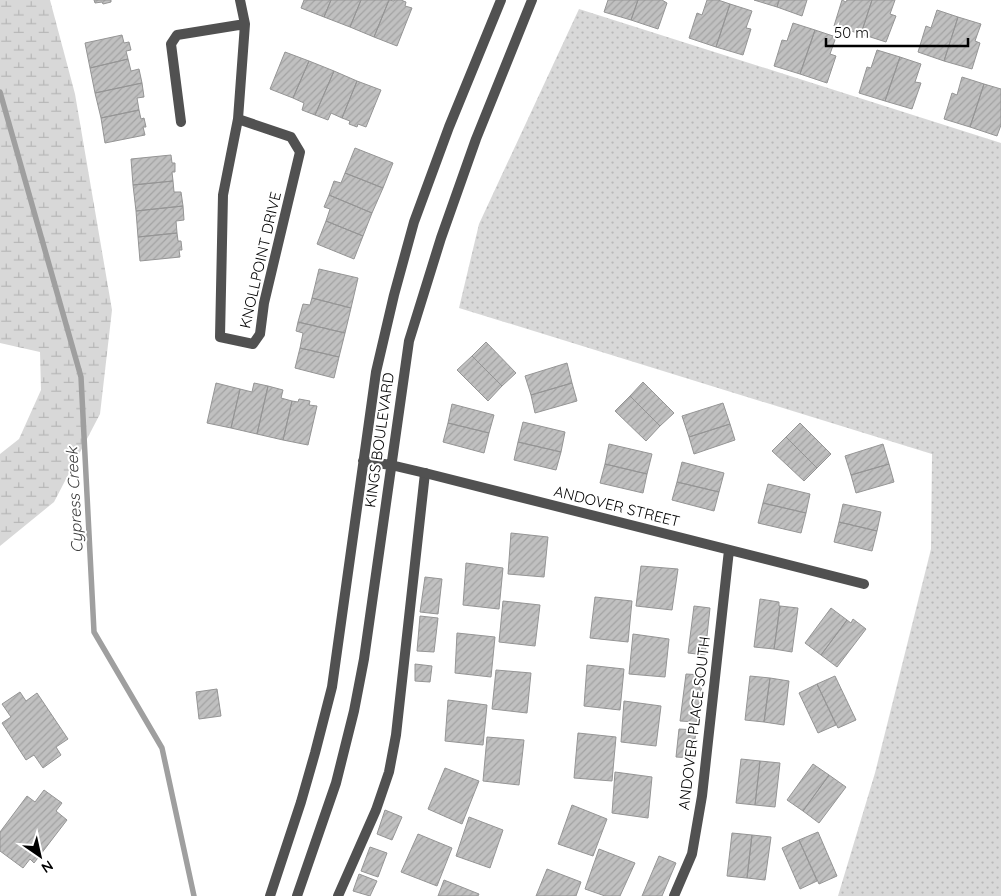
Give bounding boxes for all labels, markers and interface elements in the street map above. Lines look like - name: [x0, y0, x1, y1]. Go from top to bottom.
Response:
- scale bar: [826, 15, 968, 47]
- text: 50 m: [834, 23, 869, 42]
- street label: KNOLLPOINT DRIVE: [235, 190, 285, 330]
- street label: KINGS BOULEVARD: [360, 371, 398, 509]
- water label: Cypress Creek: [61, 445, 87, 554]
- street label: ANDOVER STREET: [552, 481, 682, 531]
- street label: ANDOVER PLACE SOUTH: [674, 635, 714, 811]
- north arrow: [15, 831, 65, 881]
- text: N: [38, 856, 57, 877]

